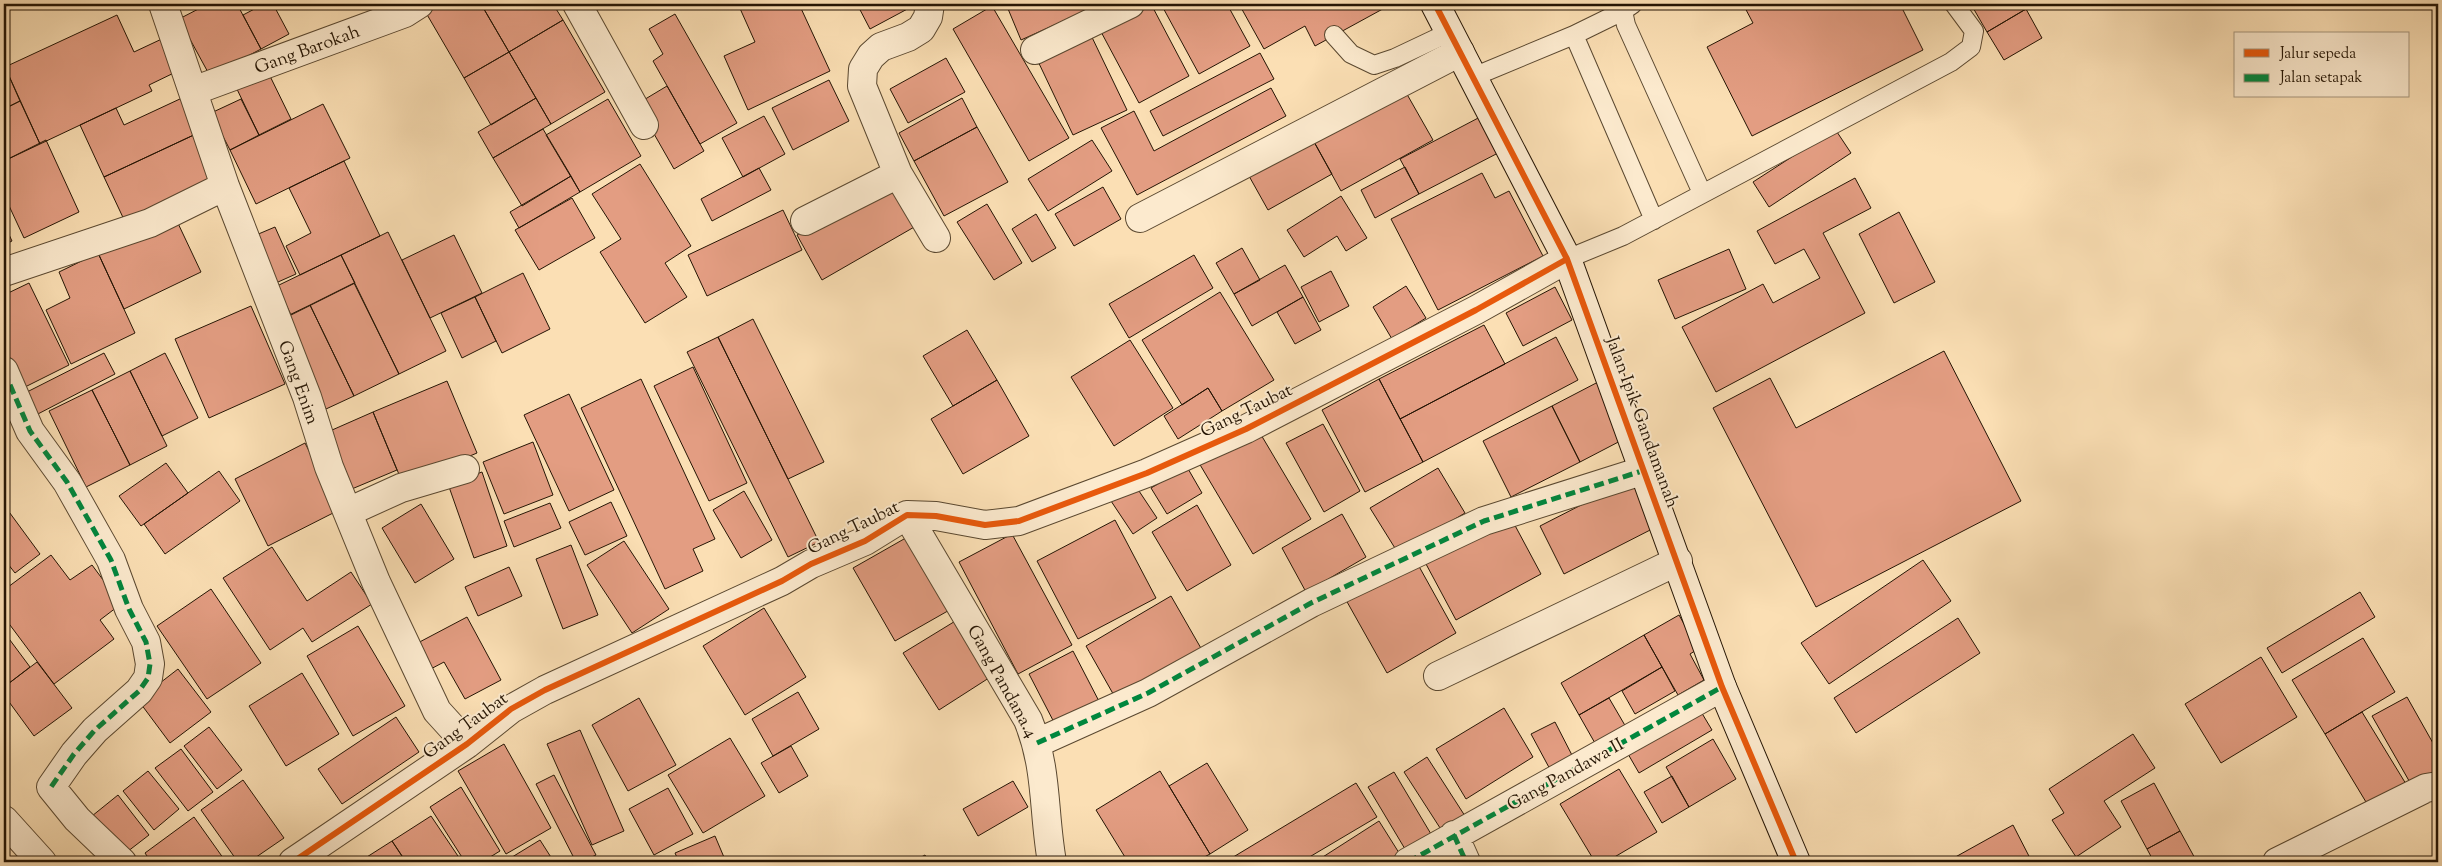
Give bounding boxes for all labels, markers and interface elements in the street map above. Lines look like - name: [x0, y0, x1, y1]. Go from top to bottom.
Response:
- street label: Gang Barokah: [251, 20, 365, 82]
- legend: [2234, 32, 2410, 98]
- text: Jalur sepeda: [2279, 44, 2356, 65]
- text: Jalan setapak: [2279, 68, 2363, 89]
- street label: Jalan Ipik Gandamanah: [1598, 332, 1684, 512]
- street label: Gang Enim: [270, 337, 324, 428]
- street label: Gang Taubat: [1196, 378, 1297, 445]
- street label: Gang Taubat: [803, 495, 904, 562]
- street label: Gang Pandana.4: [959, 621, 1043, 743]
- street label: Gang Taubat: [418, 687, 514, 766]
- street label: Gang Pandawa II: [1503, 733, 1629, 819]

